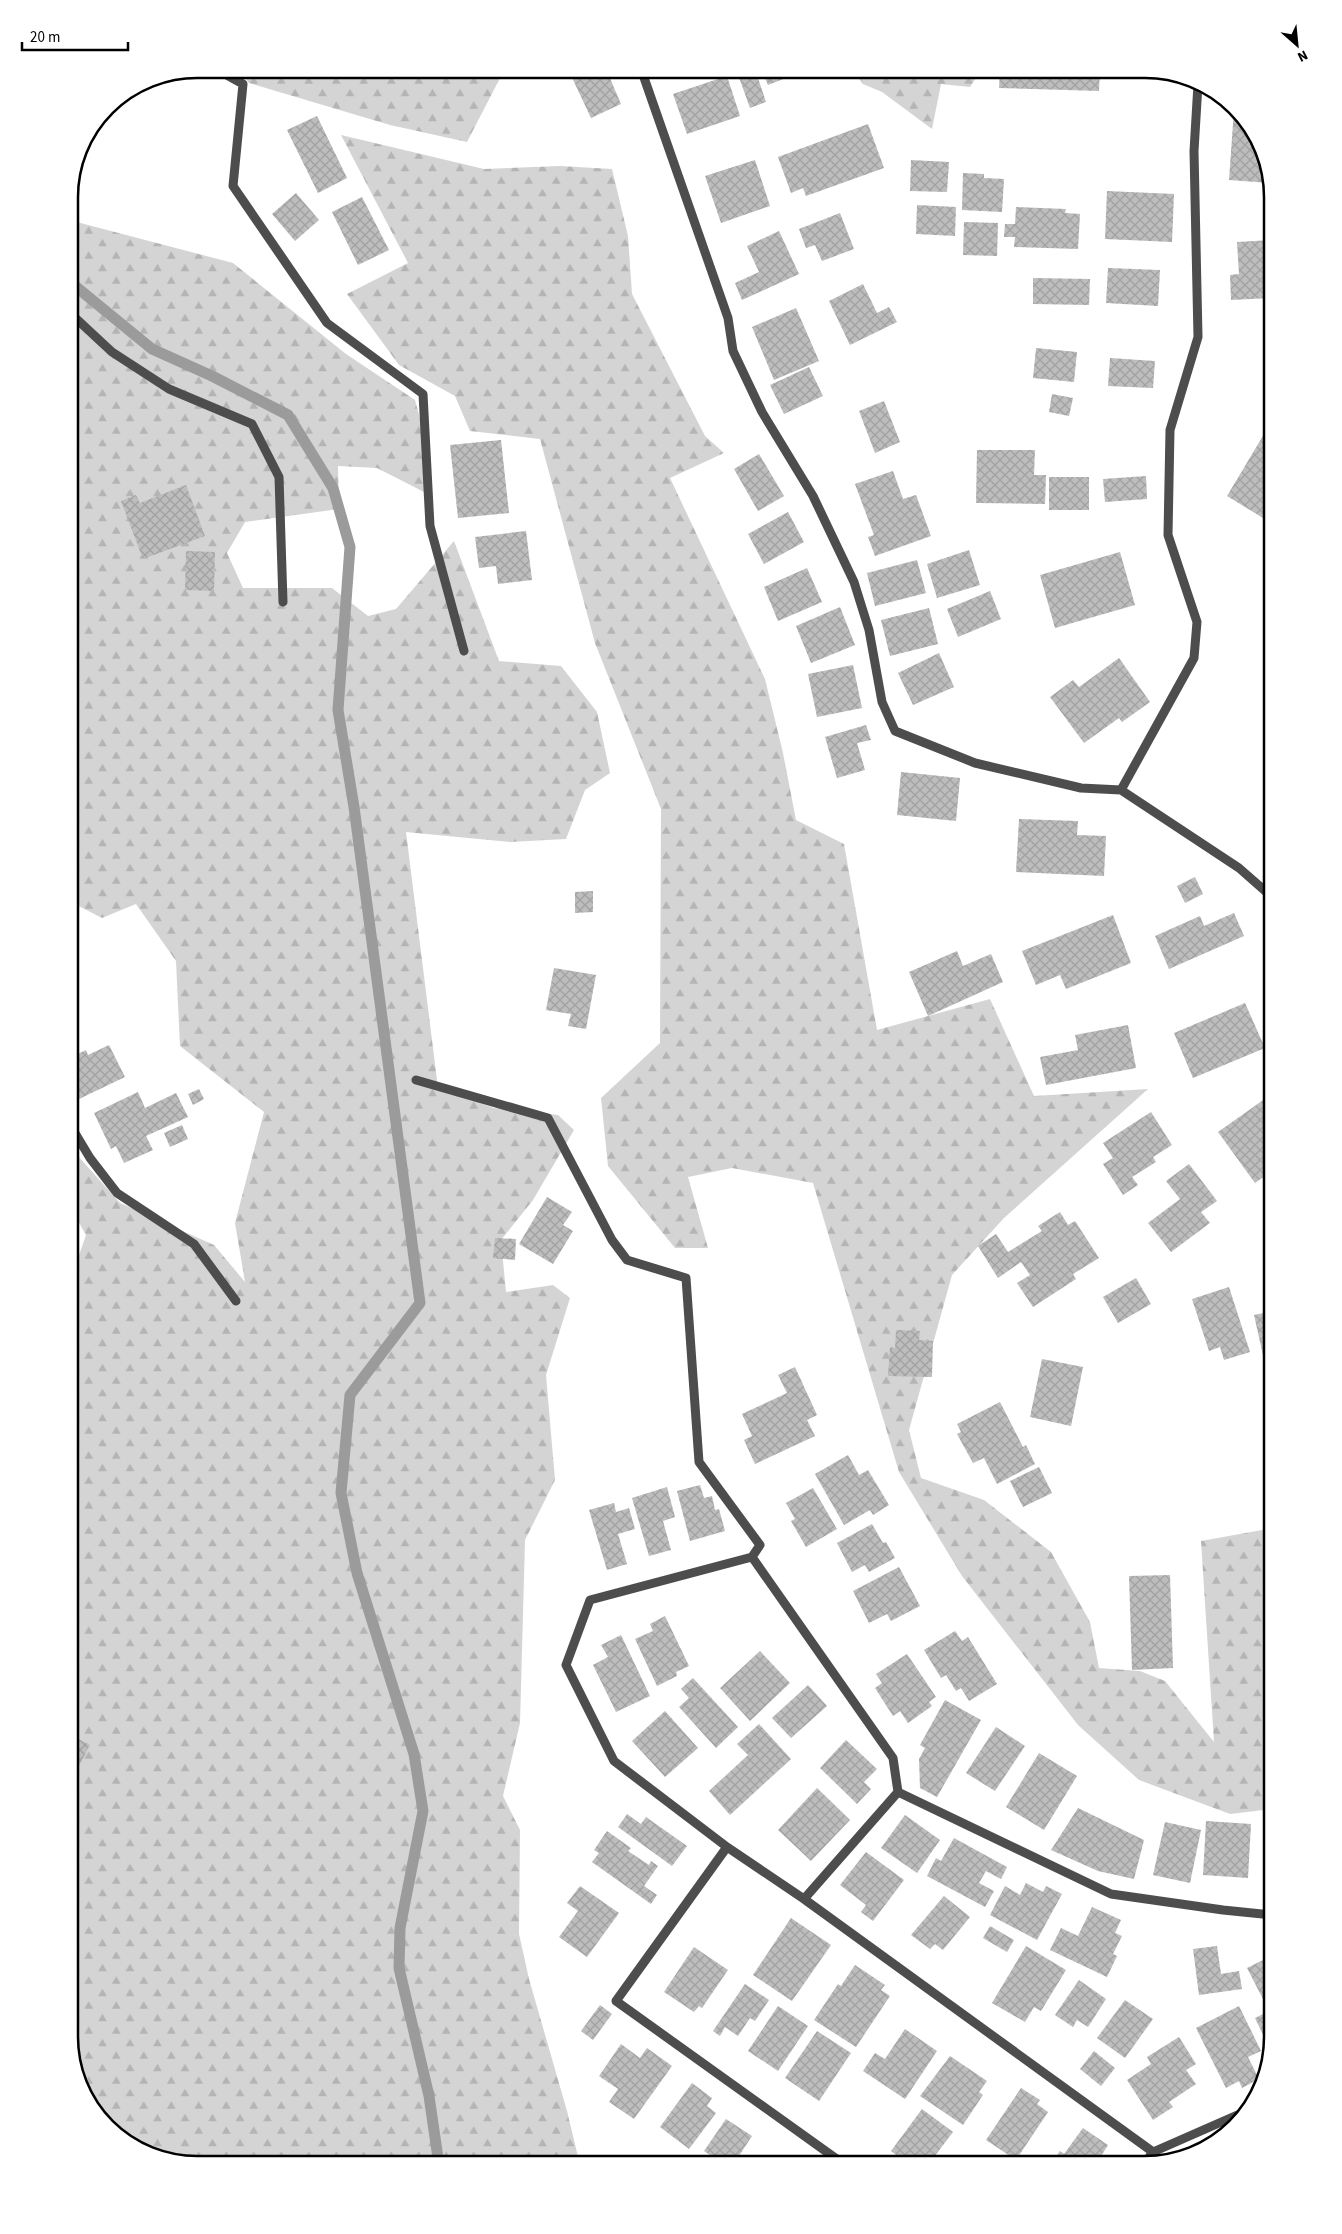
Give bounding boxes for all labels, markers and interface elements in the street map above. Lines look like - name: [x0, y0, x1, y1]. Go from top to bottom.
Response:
- scale bar: [22, 20, 129, 52]
- north arrow: [1272, 20, 1322, 70]
- text: 20 m: [30, 27, 60, 48]
- text: N: [1294, 45, 1311, 67]

